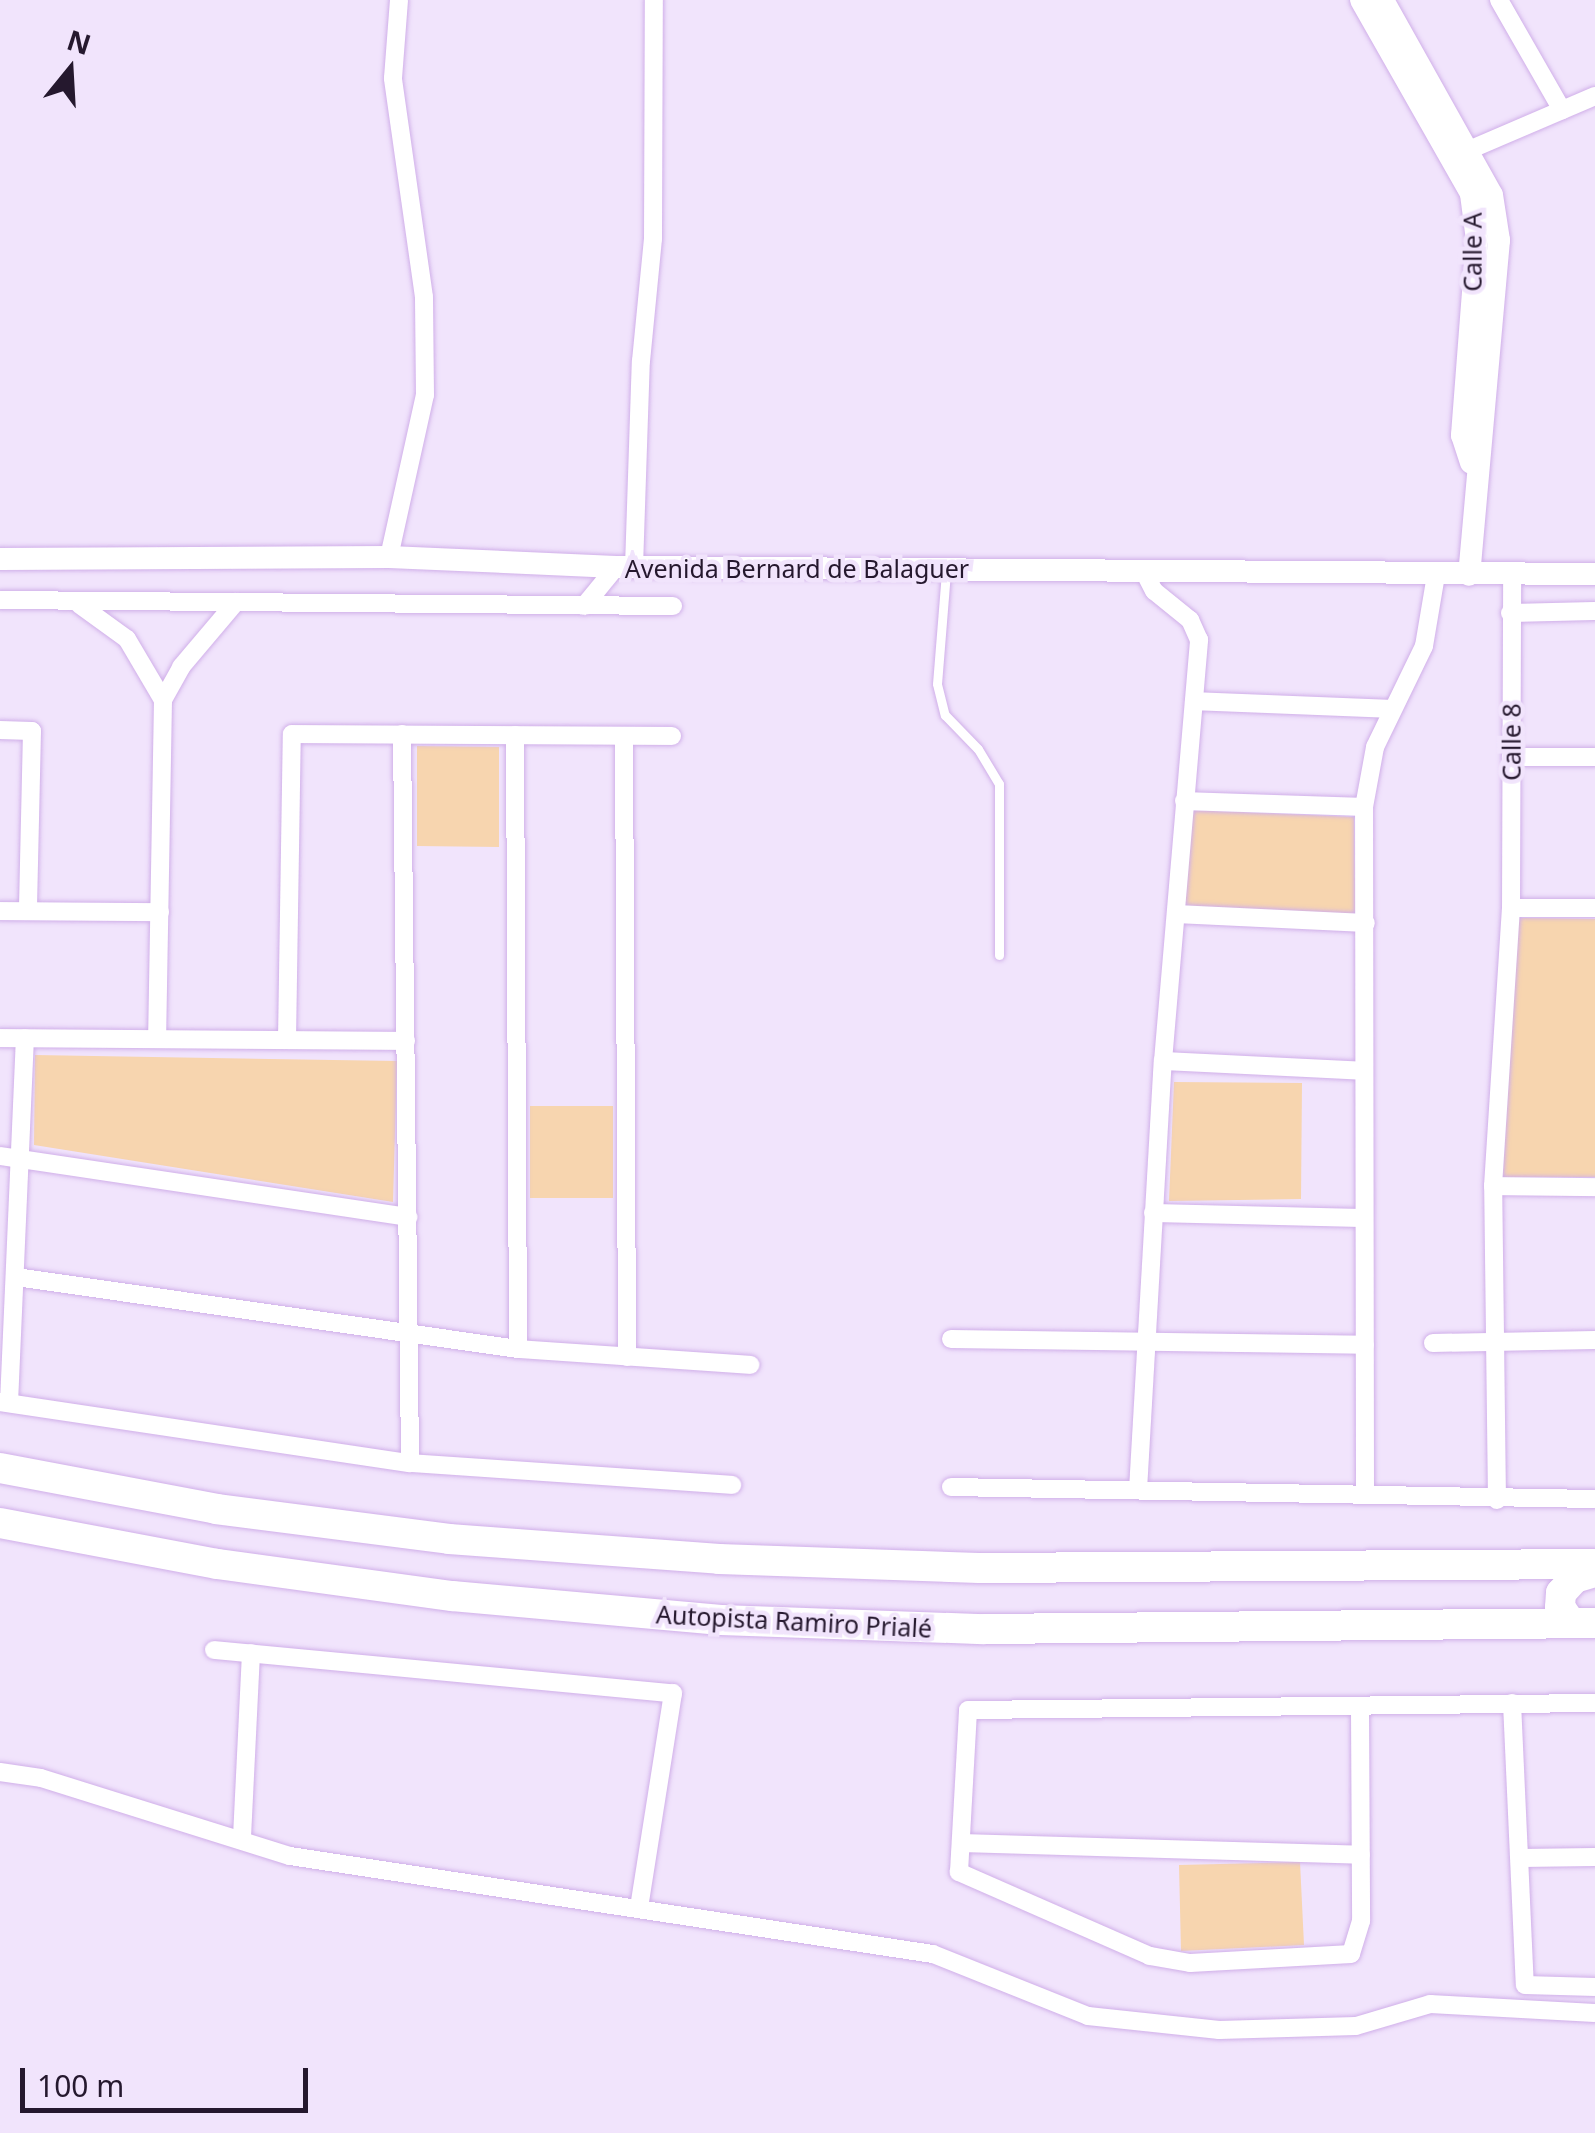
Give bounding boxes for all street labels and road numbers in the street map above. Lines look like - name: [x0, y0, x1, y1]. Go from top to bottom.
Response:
- street label: Calle A: [1457, 212, 1487, 292]
- street label: Avenida Bernard de Balaguer: [625, 553, 969, 583]
- street label: Calle 8: [1496, 703, 1526, 781]
- street label: Autopista Ramiro Prialé: [655, 1599, 933, 1643]

